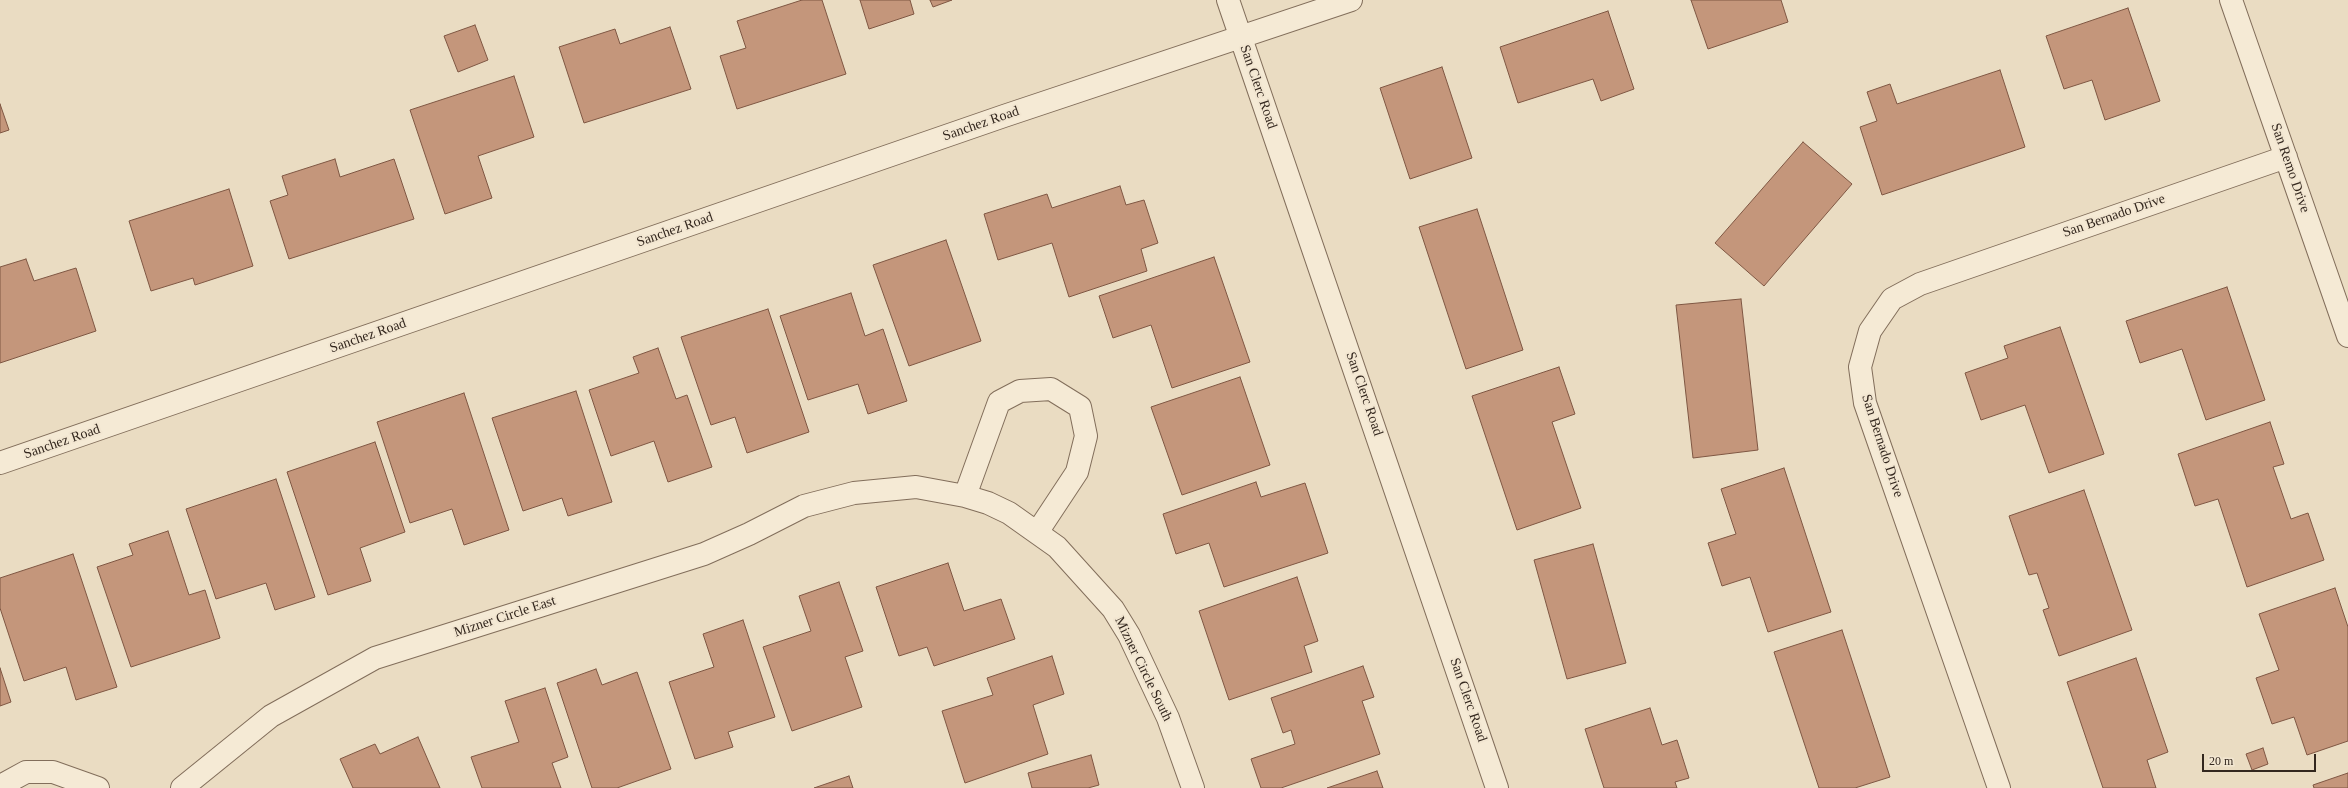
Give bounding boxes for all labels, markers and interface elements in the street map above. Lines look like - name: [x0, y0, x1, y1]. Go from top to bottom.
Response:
- street label: San Clerc Road: [1236, 43, 1280, 131]
- street label: Sanchez Road: [941, 103, 1021, 145]
- street label: San Remo Drive: [2267, 121, 2313, 215]
- street label: San Bernado Drive: [2061, 191, 2167, 241]
- street label: Sanchez Road: [635, 209, 715, 251]
- street label: Sanchez Road: [328, 315, 408, 357]
- street label: San Clerc Road: [1342, 350, 1386, 438]
- street label: San Bernado Drive: [1857, 392, 1907, 500]
- street label: Sanchez Road: [22, 421, 102, 463]
- street label: Mizner Circle East: [452, 593, 558, 641]
- street label: Mizner Circle South: [1110, 614, 1176, 724]
- street label: San Clerc Road: [1446, 656, 1490, 744]
- scale bar: [2204, 746, 2318, 772]
- text: 20 m: [2209, 754, 2233, 768]

